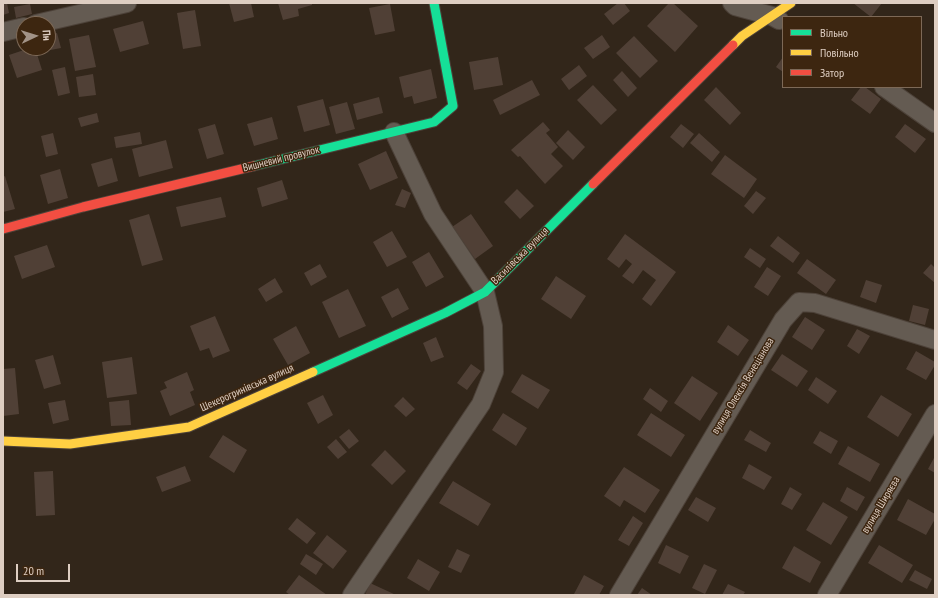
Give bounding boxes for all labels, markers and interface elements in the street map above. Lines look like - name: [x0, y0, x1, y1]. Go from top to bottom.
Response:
- north arrow: [16, 16, 56, 56]
- legend: [782, 16, 922, 88]
- text: Вільно: [820, 25, 848, 40]
- text: Пн: [40, 29, 54, 41]
- text: Повільно: [820, 45, 859, 60]
- text: Затор: [820, 65, 844, 80]
- street label: Вишневий провулок: [241, 143, 321, 175]
- street label: Василівська вулиця: [489, 225, 551, 287]
- street label: вулиця Олексія Венеціанова: [709, 335, 777, 437]
- street label: Шекерогринівська вулиця: [198, 361, 296, 415]
- street label: вулиця Ширяєва: [859, 474, 903, 536]
- scale bar: [18, 556, 72, 582]
- text: 20 m: [23, 563, 44, 578]

